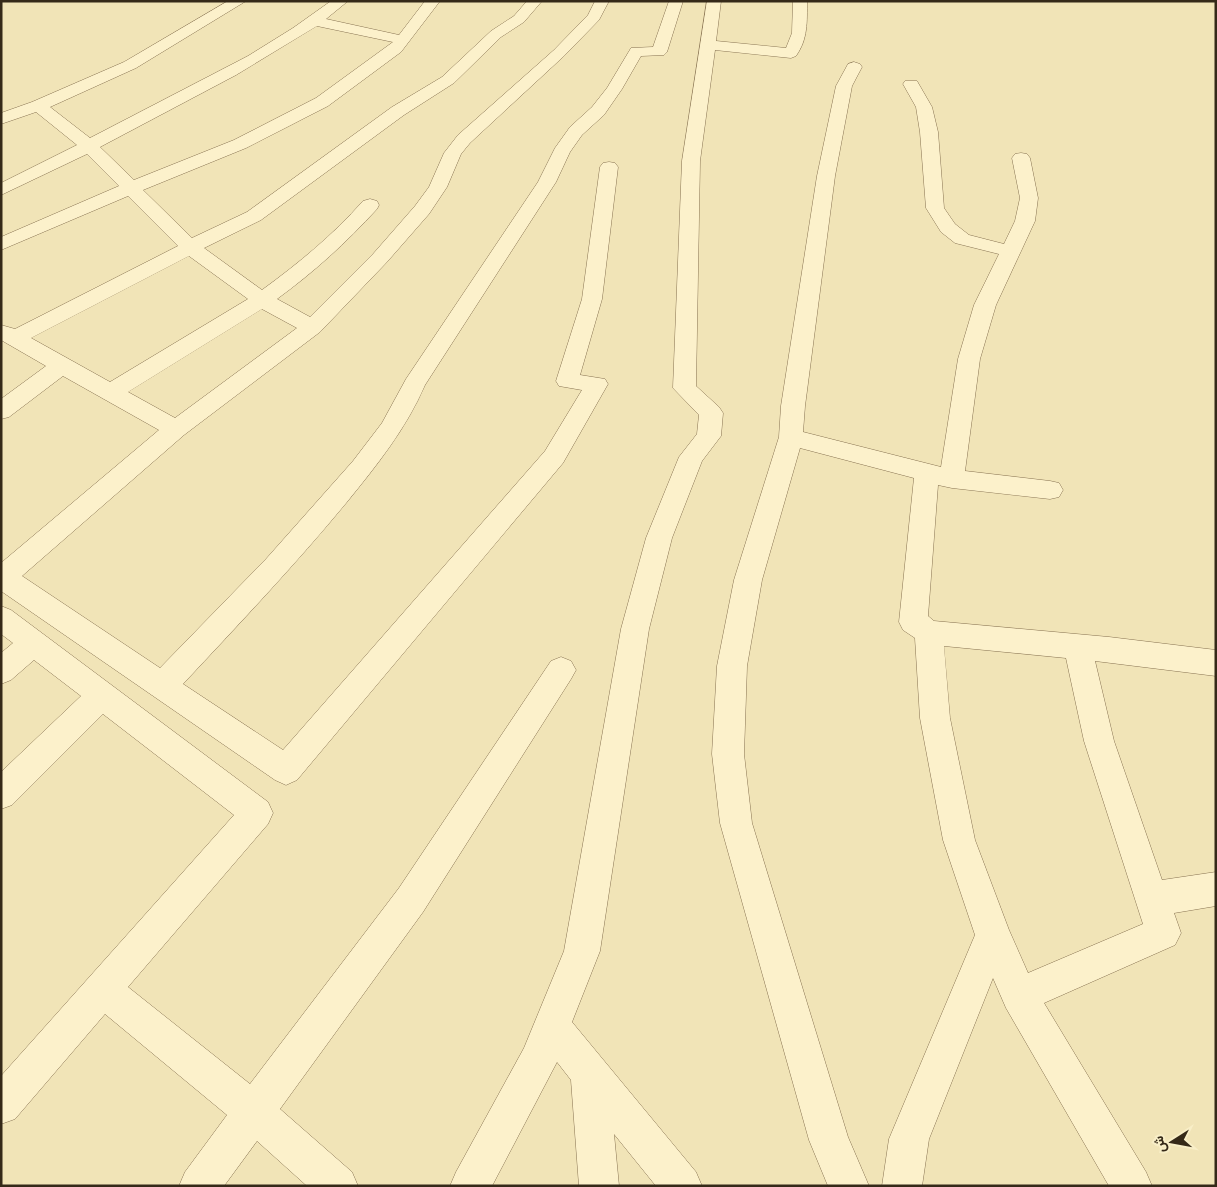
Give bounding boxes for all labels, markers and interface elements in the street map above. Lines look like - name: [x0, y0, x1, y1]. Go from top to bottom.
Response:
- north arrow: [1147, 1117, 1197, 1167]
- text: ش: [1149, 1134, 1170, 1154]

